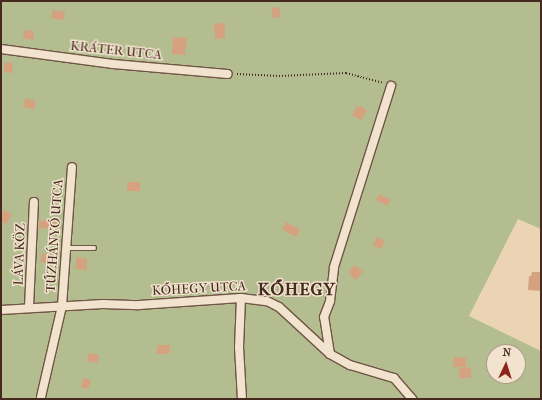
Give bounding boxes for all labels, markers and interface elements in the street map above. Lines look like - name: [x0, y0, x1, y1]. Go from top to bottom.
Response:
- street label: KRÁTER UTCA: [70, 38, 162, 64]
- street label: TŰZHÁNYÓ UTCA: [43, 179, 67, 293]
- street label: LÁVA KÖZ: [11, 222, 29, 286]
- street label: KŐHEGY UTCA: [152, 279, 246, 299]
- district label: KŐHEGY: [258, 280, 336, 300]
- north arrow: [486, 344, 526, 384]
- text: N: [502, 346, 511, 359]

